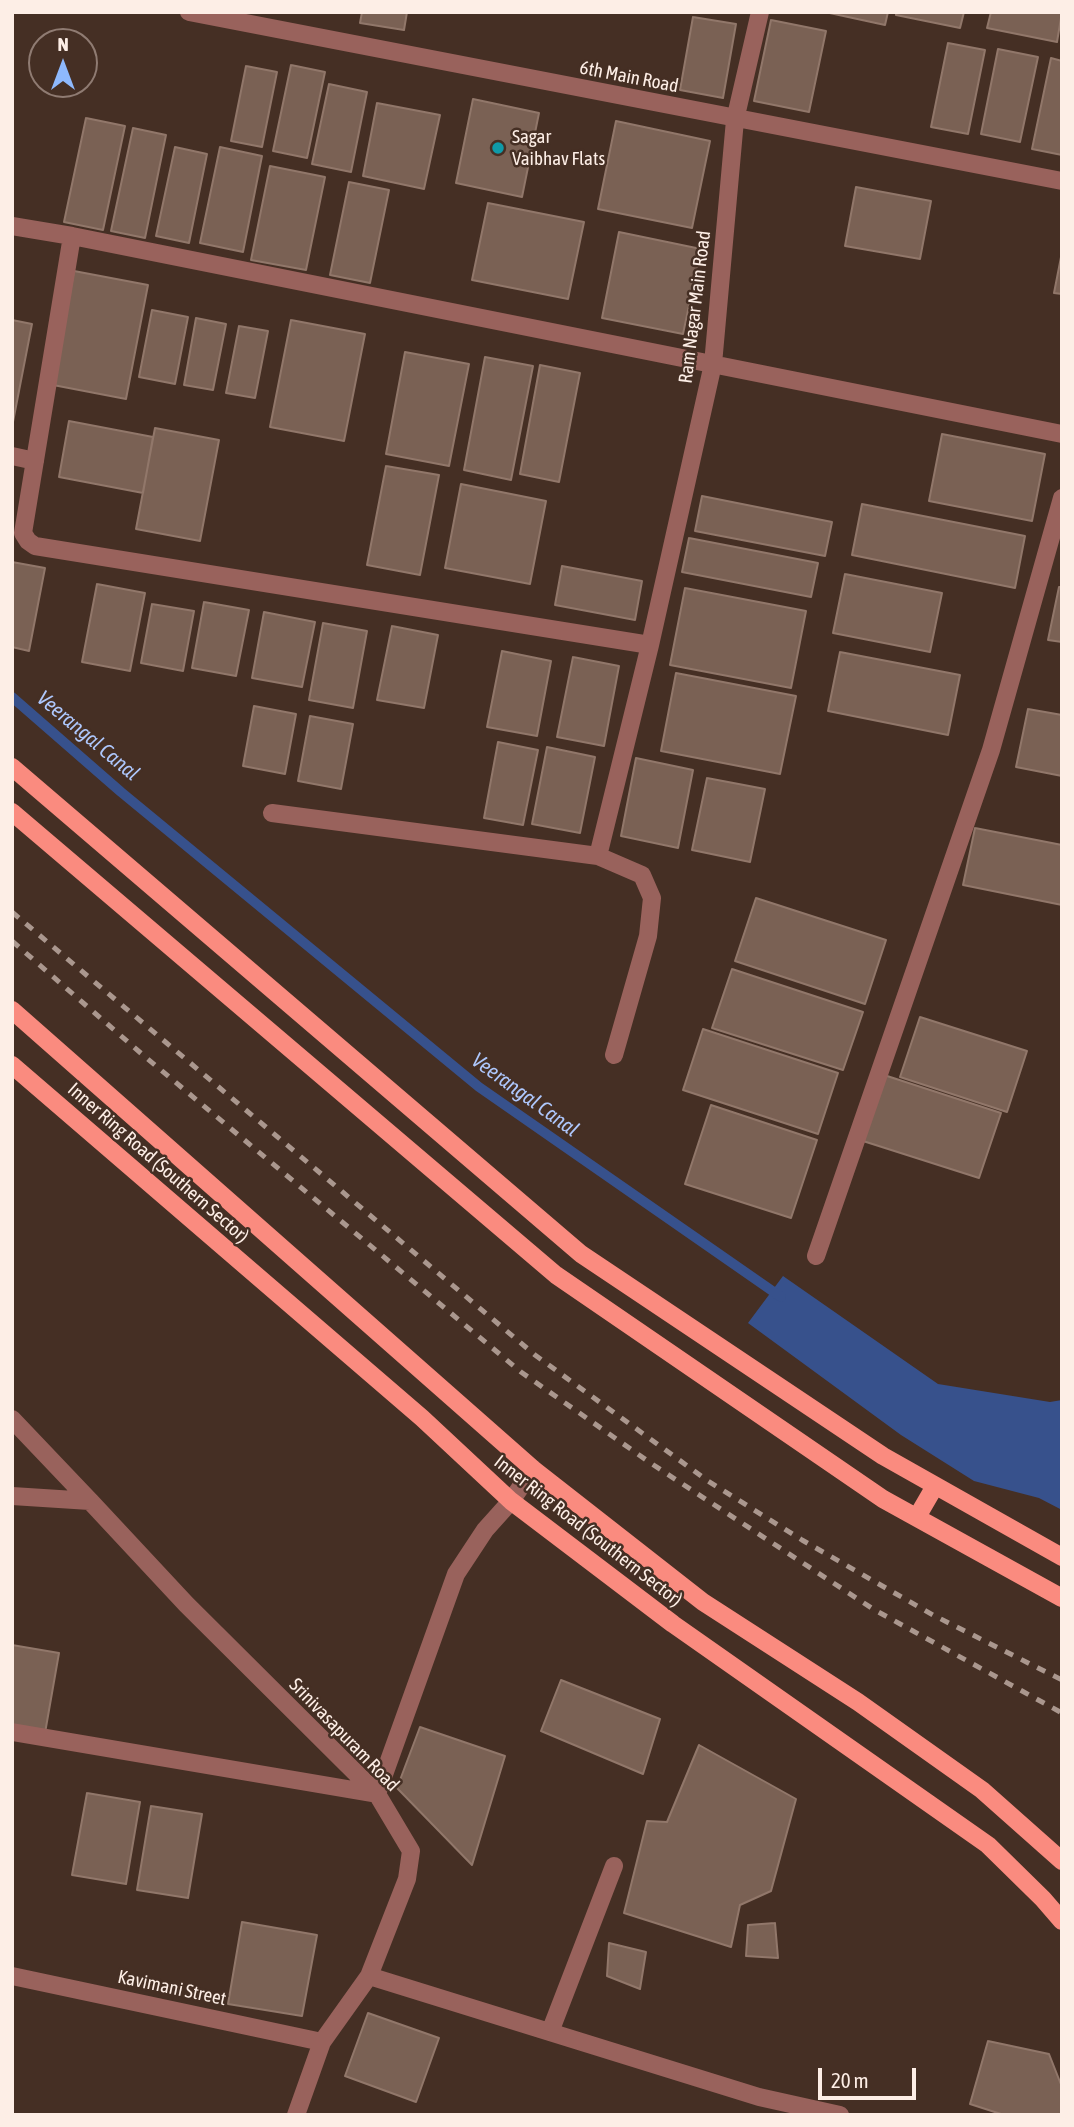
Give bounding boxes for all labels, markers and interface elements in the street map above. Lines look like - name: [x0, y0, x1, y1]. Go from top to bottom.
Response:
- north arrow: [28, 28, 98, 98]
- text: N: [57, 33, 69, 55]
- street label: 6th Main Road: [578, 56, 680, 98]
- place label: Sagar Vaibhav Flats: [512, 126, 605, 170]
- marker: Sagar Vaibhav Flats: [490, 140, 506, 156]
- street label: Ram Nagar Main Road: [674, 229, 716, 385]
- water label: Veerangal Canal: [32, 686, 144, 786]
- water label: Veerangal Canal: [467, 1048, 583, 1142]
- street label: Inner Ring Road (Southern Sector): [63, 1078, 253, 1248]
- street label: Inner Ring Road (Southern Sector): [490, 1451, 686, 1611]
- street label: Srinivasapuram Road: [284, 1674, 404, 1796]
- street label: Kavimani Street: [116, 1965, 228, 2011]
- scale bar: [822, 2054, 920, 2098]
- text: 20 m: [831, 2068, 869, 2092]

